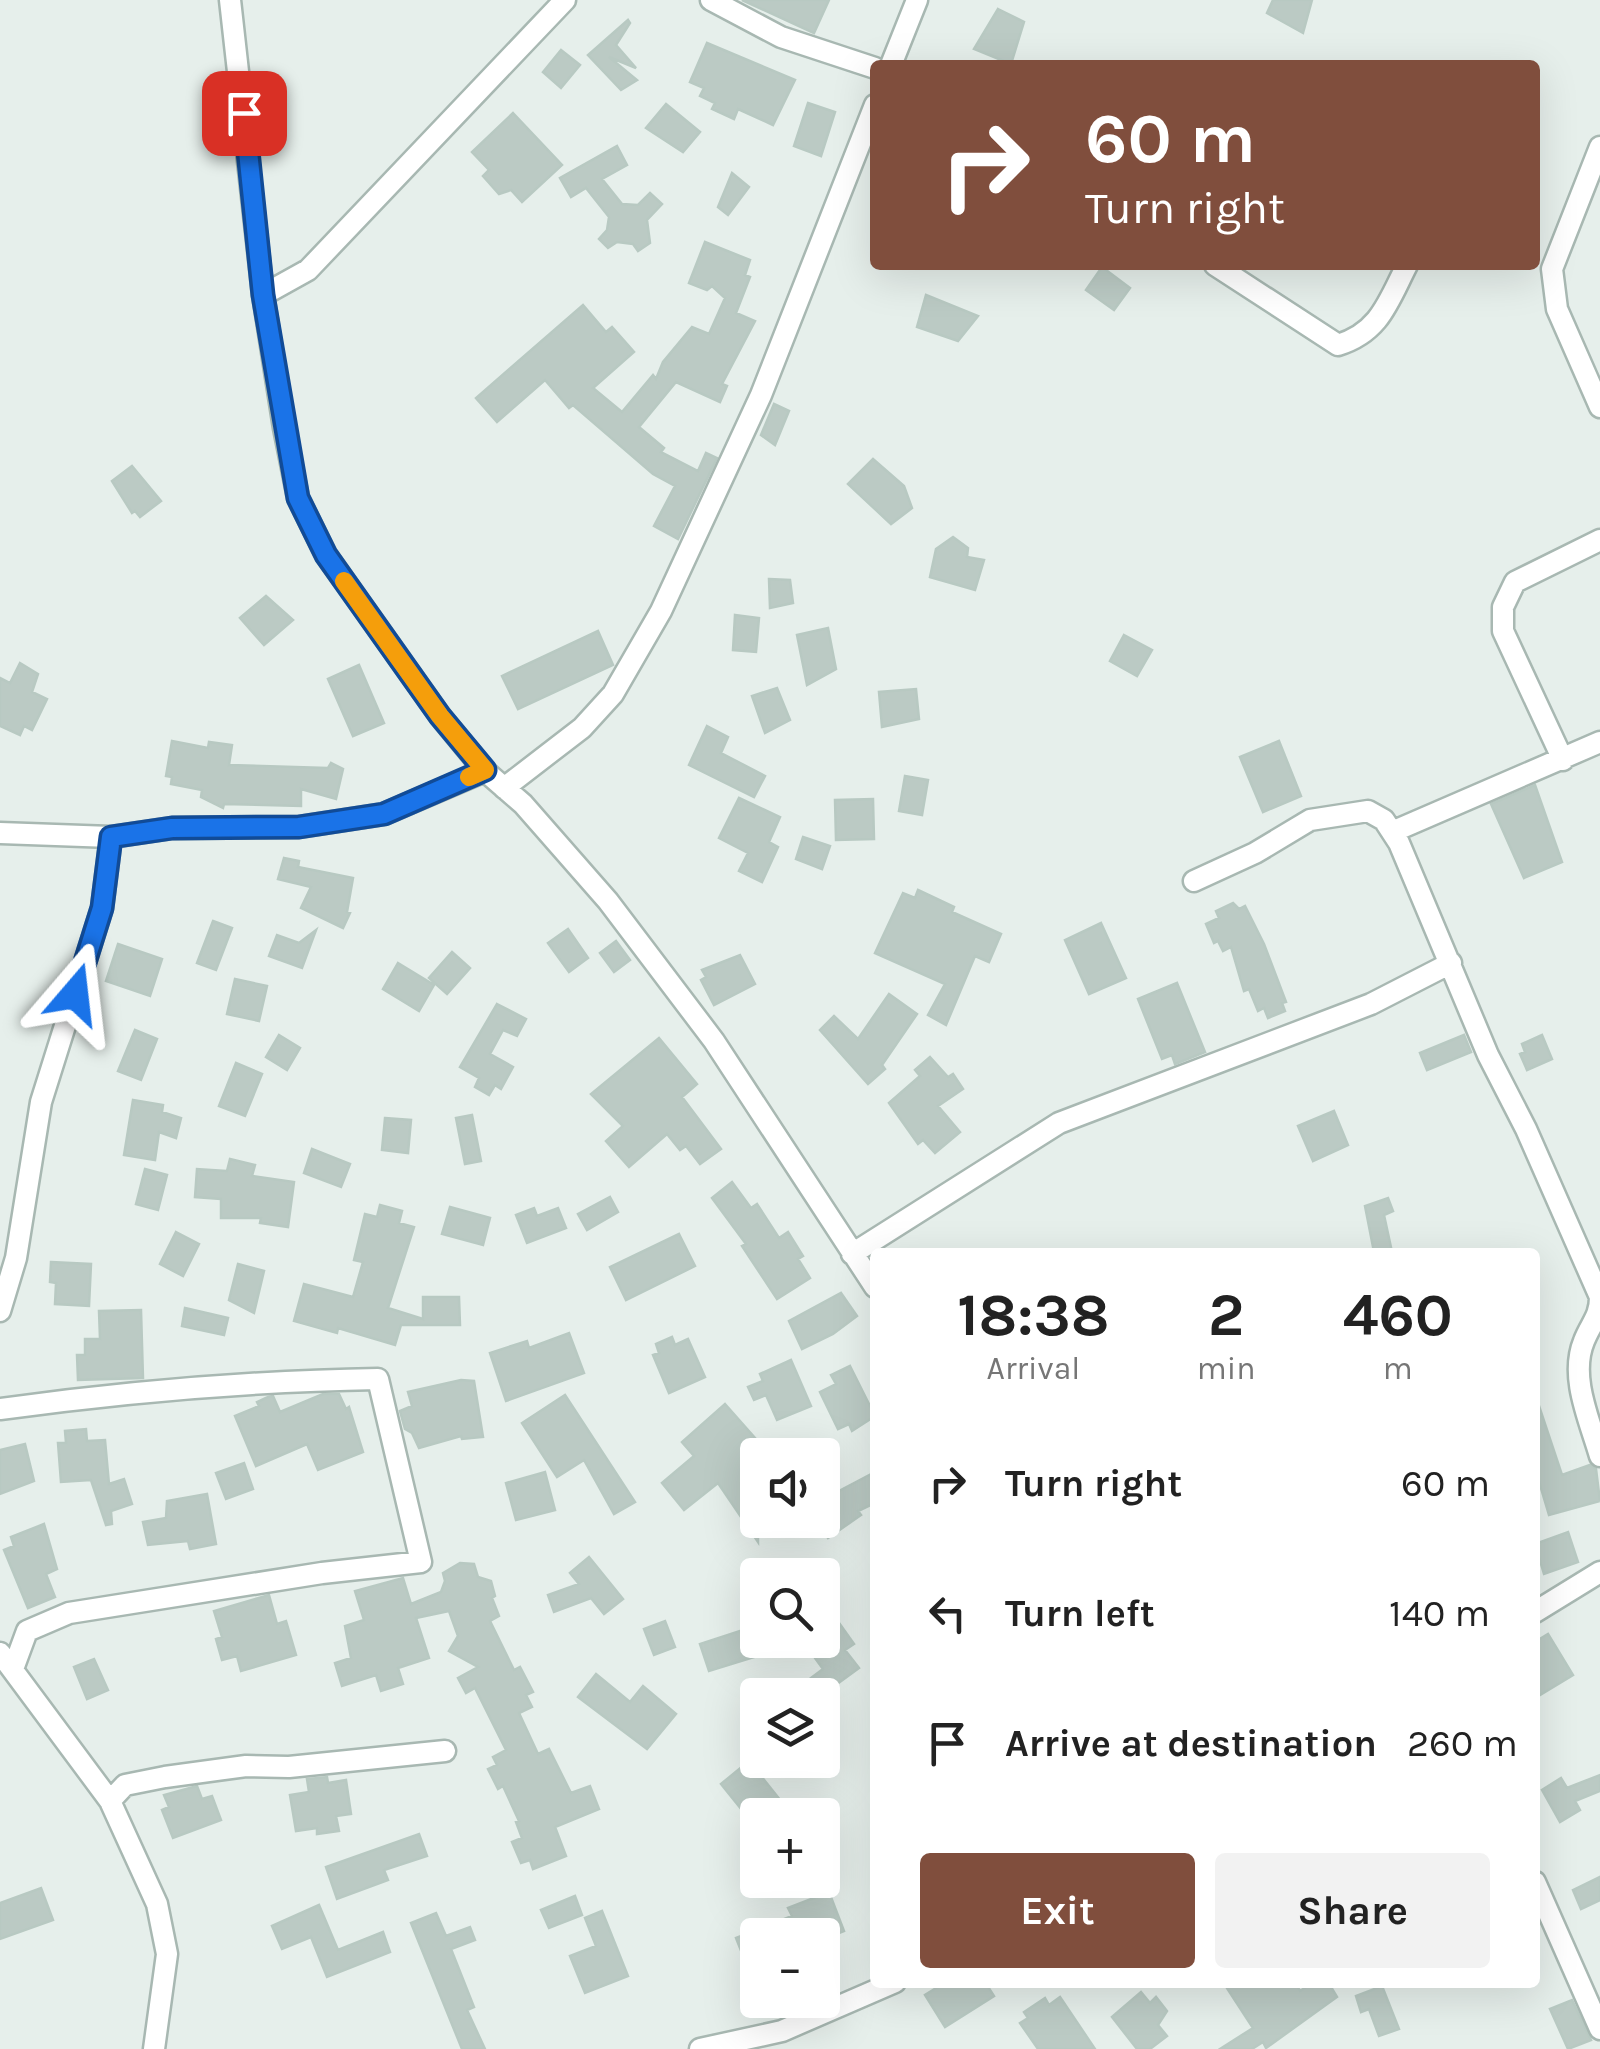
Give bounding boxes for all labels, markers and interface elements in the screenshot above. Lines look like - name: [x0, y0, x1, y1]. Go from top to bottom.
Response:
- pin: [202, 71, 287, 156]
- icon: arrive: [217, 86, 272, 141]
- text: 60 m: [1085, 98, 1256, 180]
- icon: right: [920, 100, 1050, 230]
- text: Turn right: [1085, 182, 1285, 234]
- position arrow: [23, 942, 127, 1046]
- text: 18:38: [957, 1280, 1110, 1350]
- text: 2: [1208, 1280, 1244, 1350]
- text: 460: [1343, 1280, 1453, 1350]
- text: Arrival: [987, 1350, 1080, 1387]
- text: min: [1197, 1350, 1256, 1387]
- text: m: [1383, 1350, 1413, 1387]
- map controls: [740, 1438, 840, 2018]
- button: sound: [740, 1438, 840, 1538]
- icon: right: [920, 1456, 975, 1511]
- text: Turn right: [1005, 1461, 1182, 1506]
- text: 60 m: [1401, 1461, 1490, 1506]
- button: search: [740, 1558, 840, 1658]
- icon: left: [920, 1586, 975, 1641]
- text: Turn left: [1005, 1591, 1155, 1636]
- text: 140 m: [1389, 1591, 1490, 1636]
- button: layers: [740, 1678, 840, 1778]
- icon: arrive: [920, 1716, 975, 1771]
- text: Arrive at destination: [1005, 1721, 1377, 1766]
- text: 260 m: [1407, 1721, 1518, 1766]
- button: +: [740, 1798, 840, 1898]
- button: Exit: [920, 1853, 1195, 1968]
- button: Share: [1215, 1853, 1490, 1968]
- button: −: [740, 1918, 840, 2018]

